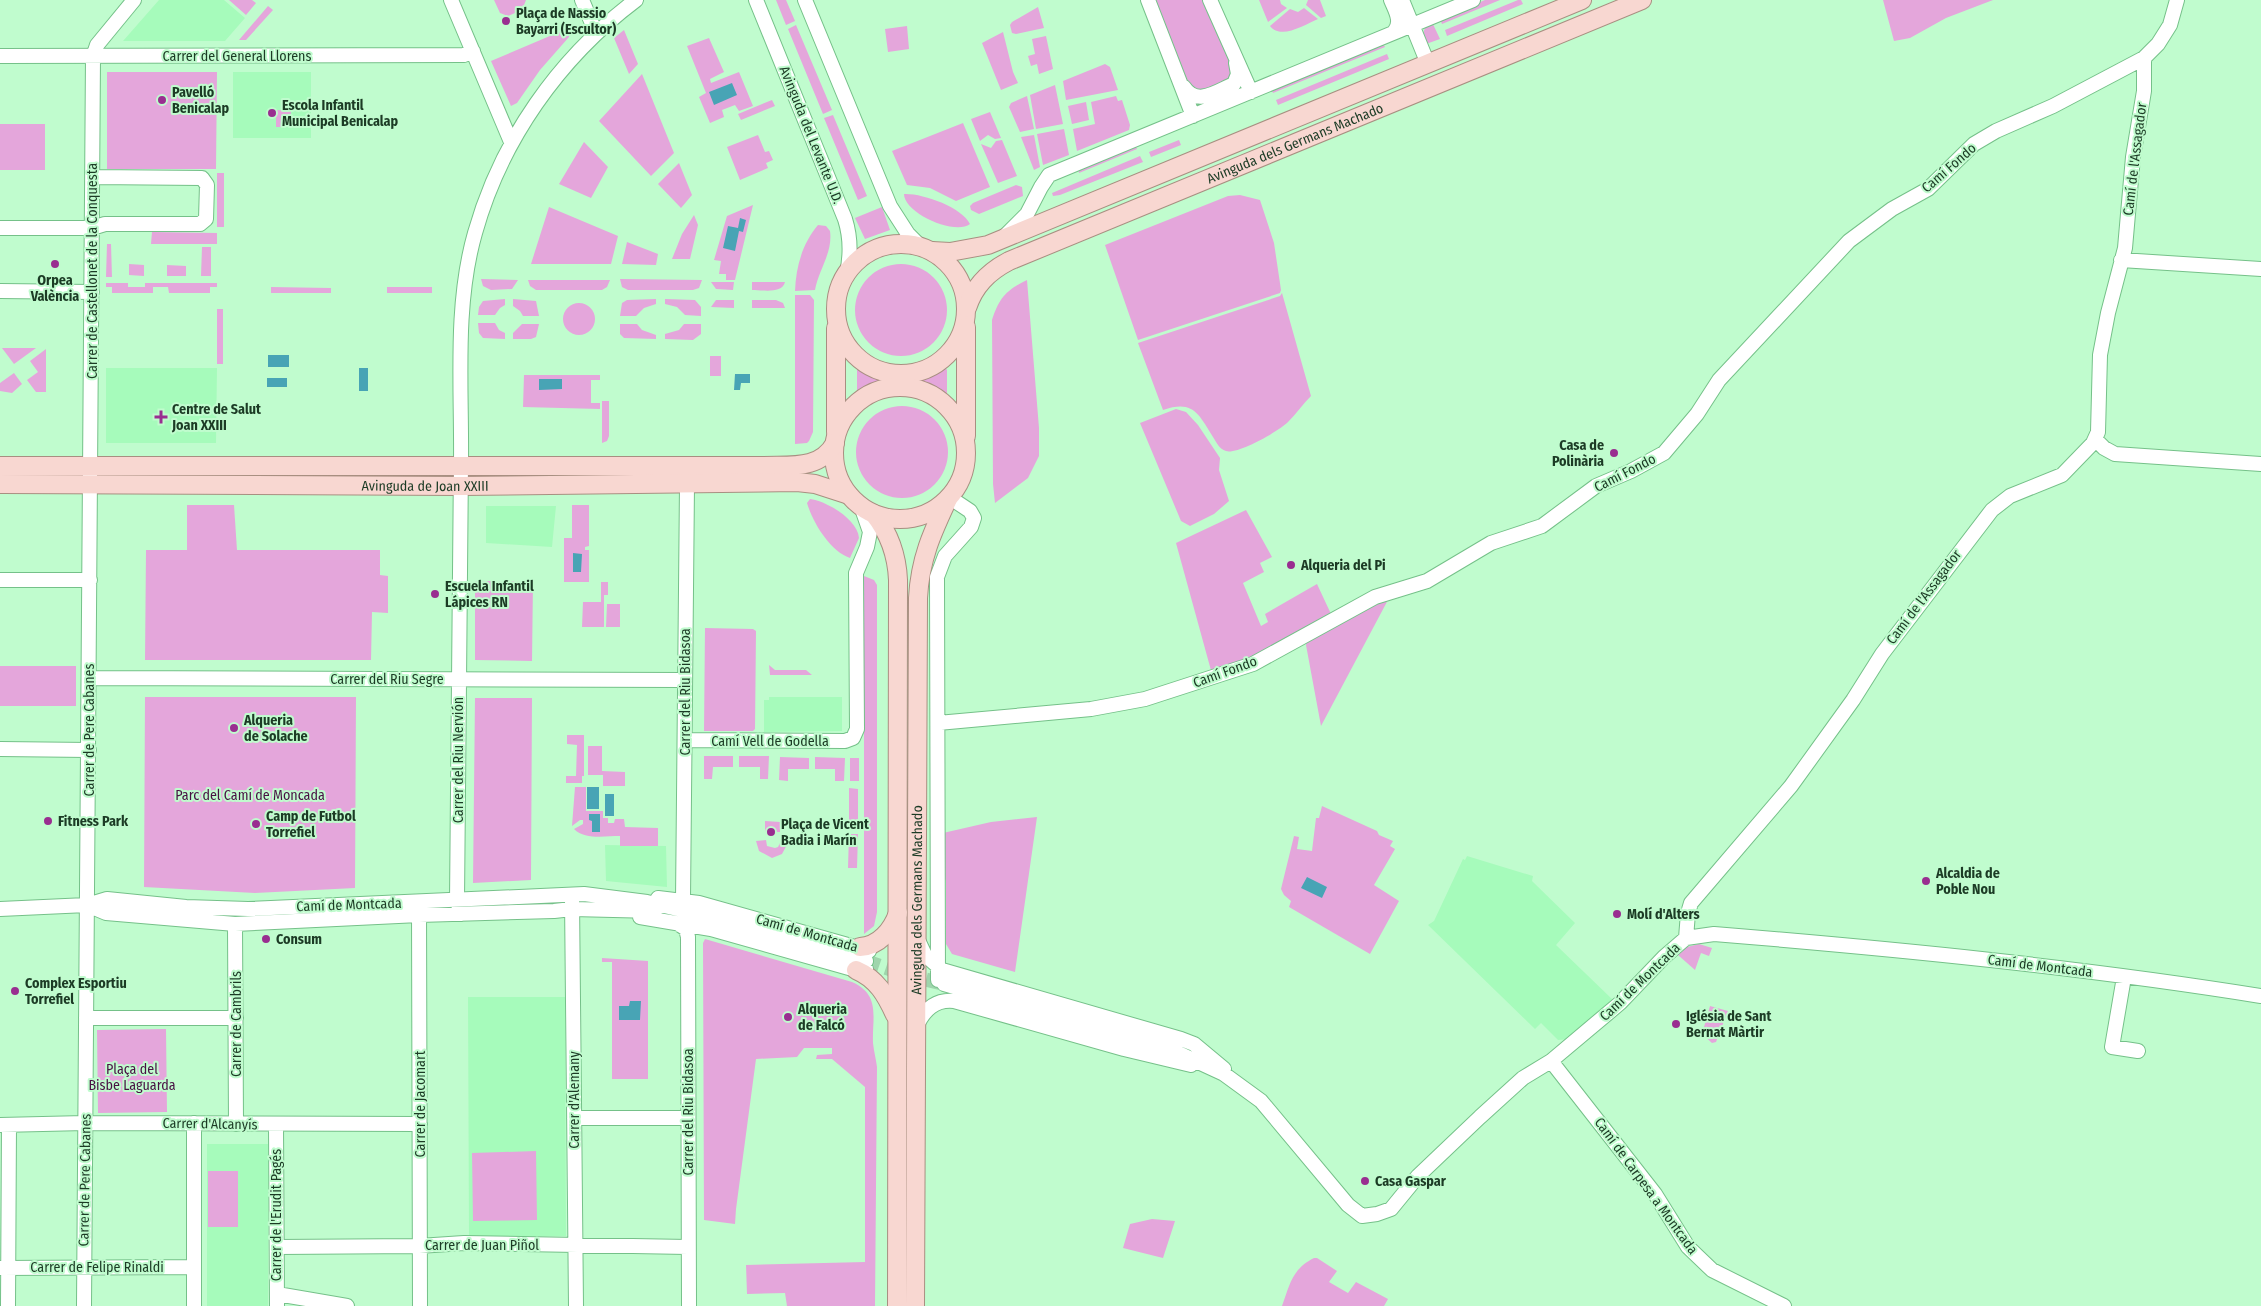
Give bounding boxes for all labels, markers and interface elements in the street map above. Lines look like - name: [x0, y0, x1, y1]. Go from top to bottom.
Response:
- place label: Plaça de Nassio Bayarri (Escultor): [516, 5, 616, 38]
- marker: Plaça de Nassio Bayarri (Escultor): [500, 15, 512, 27]
- street label: Carrer del General Llorens: [163, 48, 311, 65]
- street label: Avinguda del Levante U.D.: [776, 64, 846, 206]
- place label: Pavelló Benicalap: [172, 84, 229, 117]
- marker: Pavelló Benicalap: [156, 94, 168, 106]
- place label: Escola Infantil Municipal Benicalap: [282, 97, 398, 130]
- street label: Avinguda dels Germans Machado: [1204, 99, 1386, 187]
- street label: Camí de l'Assagador: [2120, 101, 2150, 216]
- marker: Escola Infantil Municipal Benicalap: [266, 107, 278, 119]
- street label: Camí Fondo: [1918, 140, 1980, 196]
- street label: Carrer de Castellonet de la Conquesta: [84, 163, 101, 379]
- marker: Orpea València: [49, 258, 61, 270]
- place label: Orpea València: [30, 272, 79, 305]
- place label: Centre de Salut Joan XXIII: [171, 401, 262, 434]
- marker: Centre de Salut Joan XXIII: [154, 410, 168, 424]
- place label: Casa de Polinària: [1552, 437, 1604, 470]
- marker: Casa de Polinària: [1608, 447, 1620, 459]
- street label: Camí Fondo: [1591, 450, 1659, 496]
- street label: Avinguda de Joan XXIII: [361, 477, 489, 495]
- street label: Camí de l'Assagador: [1883, 546, 1965, 648]
- place label: Alqueria del Pi: [1300, 557, 1386, 574]
- marker: Alqueria del Pi: [1285, 559, 1297, 571]
- place label: Escuela Infantil Lápices RN: [445, 578, 534, 611]
- marker: Escuela Infantil Lápices RN: [429, 588, 441, 600]
- street label: Carrer del Riu Bidasoa: [677, 628, 694, 756]
- street label: Camí Fondo: [1191, 653, 1259, 691]
- street label: Carrer de Pere Cabanes: [81, 664, 98, 796]
- street label: Carrer del Riu Segre: [330, 671, 444, 688]
- street label: Carrer del Riu Nervión: [450, 697, 467, 823]
- place label: Alqueria de Solache: [243, 712, 308, 745]
- marker: Alqueria de Solache: [228, 722, 240, 734]
- street label: Camí Vell de Godella: [711, 733, 829, 750]
- park label: Parc del Camí de Moncada: [175, 787, 325, 804]
- street label: Avinguda dels Germans Machado: [908, 805, 926, 995]
- place label: Camp de Futbol Torrefiel: [266, 808, 356, 841]
- place label: Fitness Park: [58, 813, 129, 830]
- marker: Fitness Park: [42, 815, 54, 827]
- place label: Plaça de Vicent Badia i Marín: [781, 816, 870, 849]
- marker: Camp de Futbol Torrefiel: [250, 818, 262, 830]
- marker: Plaça de Vicent Badia i Marín: [765, 826, 777, 838]
- place label: Alcaldia de Poble Nou: [1935, 865, 2000, 898]
- marker: Alcaldia de Poble Nou: [1920, 875, 1932, 887]
- street label: Camí de Montcada: [296, 895, 402, 915]
- place label: Molí d'Alters: [1627, 906, 1700, 923]
- marker: Molí d'Alters: [1611, 908, 1623, 920]
- street label: Camí de Montcada: [754, 910, 860, 956]
- place label: Consum: [276, 931, 322, 948]
- marker: Consum: [260, 933, 272, 945]
- street label: Camí de Montcada: [1596, 939, 1684, 1025]
- street label: Camí de Montcada: [1987, 951, 2093, 981]
- street label: Carrer de Cambrils: [228, 971, 245, 1077]
- place label: Complex Esportiu Torrefiel: [25, 975, 127, 1008]
- marker: Complex Esportiu Torrefiel: [9, 985, 21, 997]
- place label: Alqueria de Falcó: [797, 1001, 847, 1034]
- place label: Iglésia de Sant Bernat Màrtir: [1686, 1008, 1772, 1041]
- marker: Alqueria de Falcó: [782, 1011, 794, 1023]
- marker: Iglésia de Sant Bernat Màrtir: [1670, 1018, 1682, 1030]
- street label: Carrer del Riu Bidasoa: [680, 1048, 697, 1176]
- street label: Carrer de Jacomart: [412, 1050, 429, 1157]
- street label: Carrer d'Alemany: [566, 1051, 583, 1149]
- park label: Plaça del Bisbe Laguarda: [88, 1061, 176, 1094]
- street label: Carrer de Pere Cabanes: [75, 1113, 95, 1247]
- street label: Camí de Carpesa a Montcada: [1591, 1114, 1701, 1258]
- street label: Carrer d'Alcanyís: [162, 1115, 258, 1133]
- street label: Carrer de l'Erudit Pagés: [268, 1149, 285, 1281]
- place label: Casa Gaspar: [1375, 1173, 1447, 1190]
- marker: Casa Gaspar: [1359, 1175, 1371, 1187]
- street label: Carrer de Juan Piñol: [425, 1237, 539, 1254]
- street label: Carrer de Felipe Rinaldi: [30, 1259, 164, 1276]

